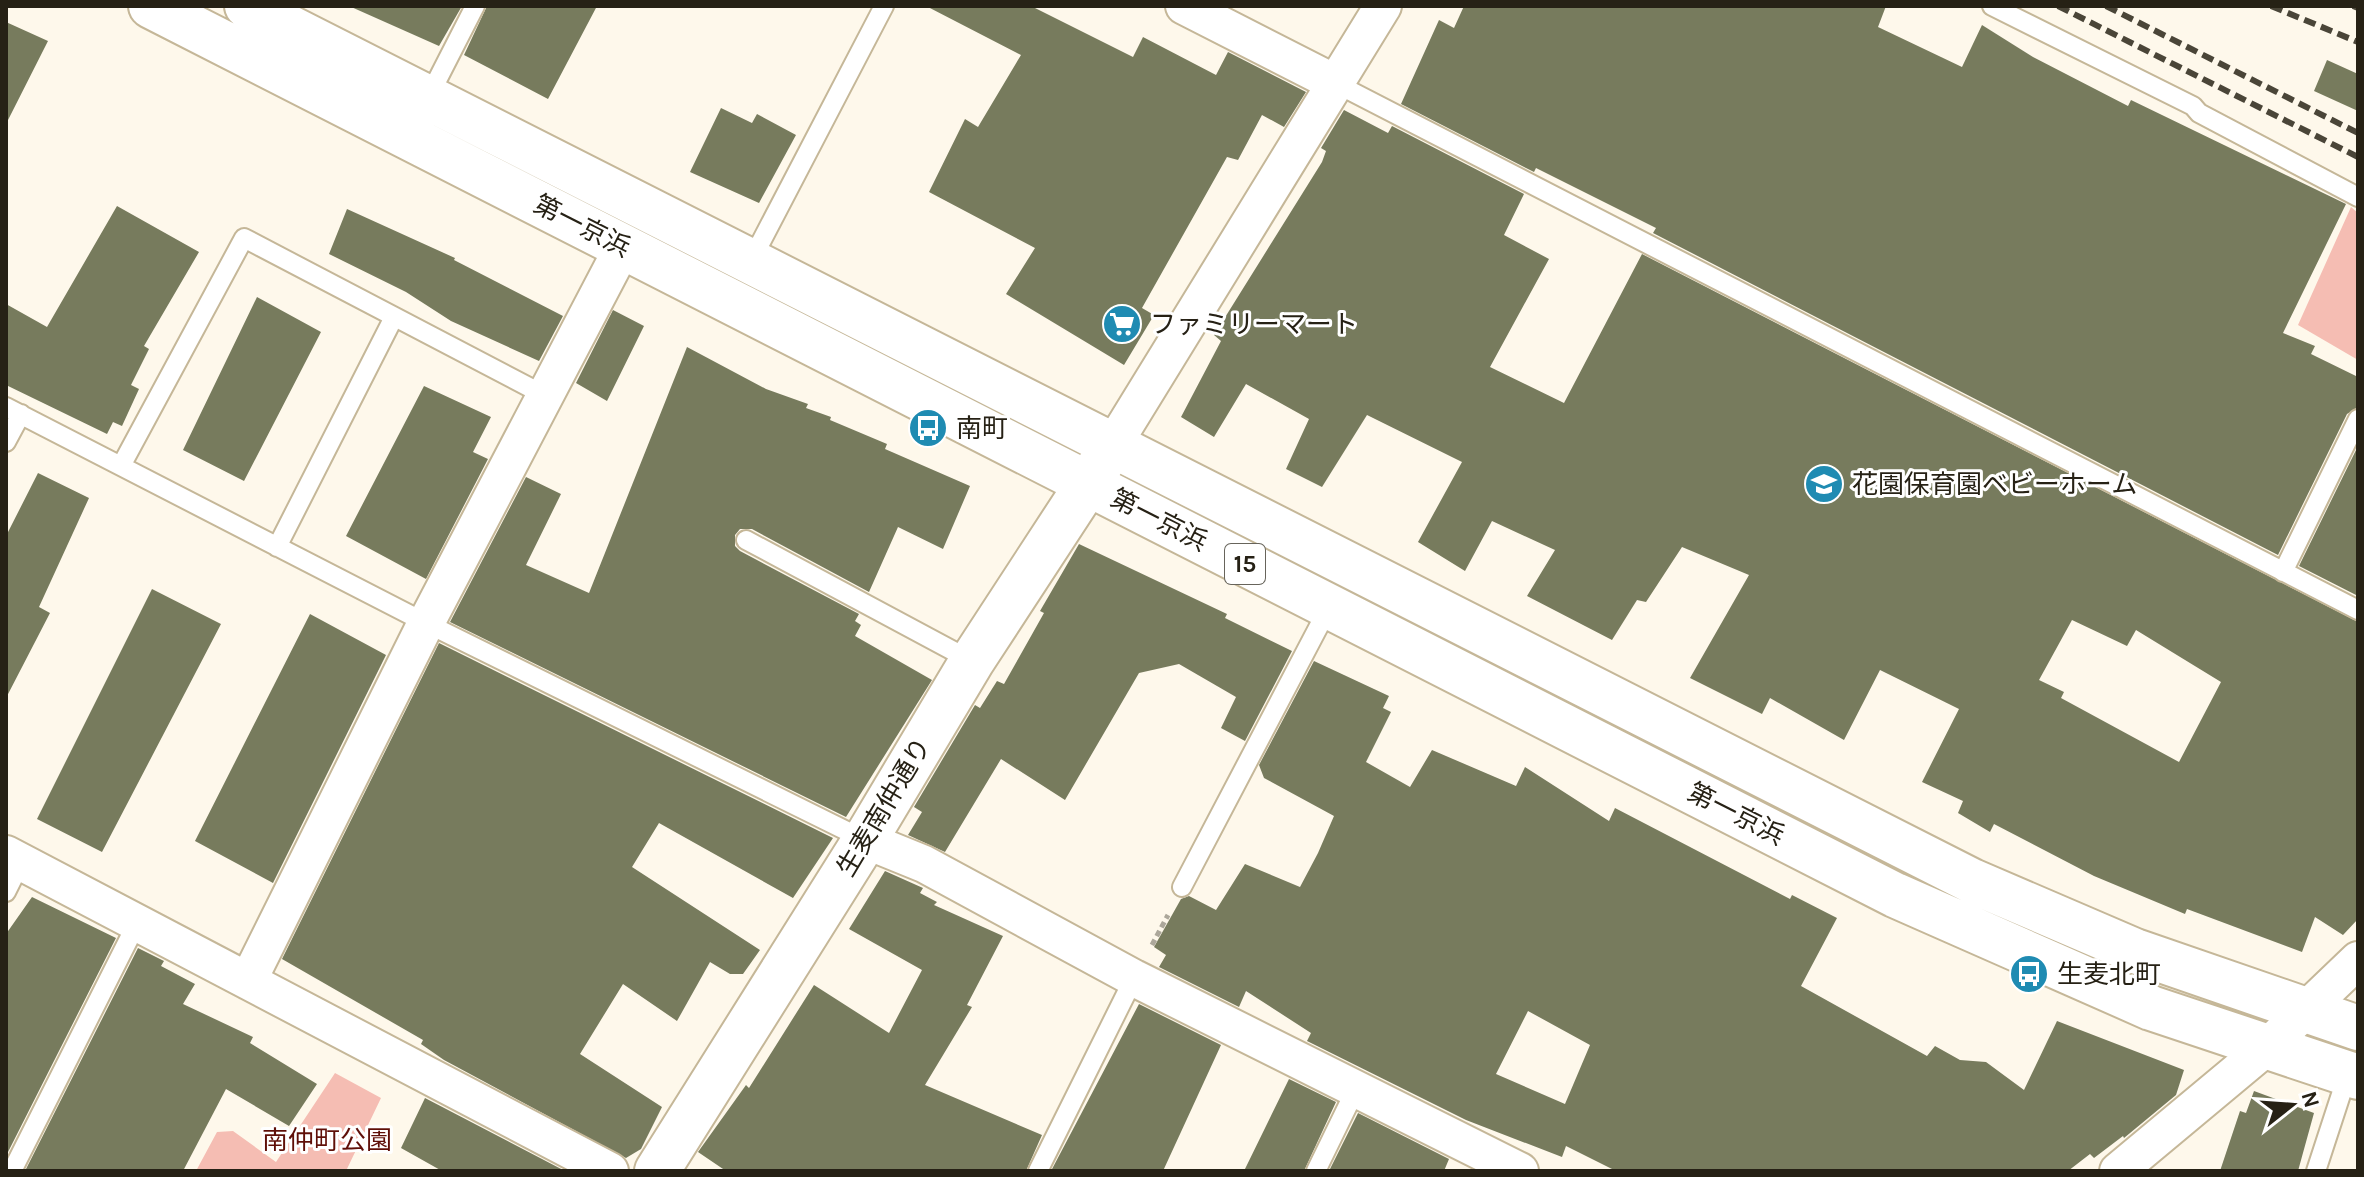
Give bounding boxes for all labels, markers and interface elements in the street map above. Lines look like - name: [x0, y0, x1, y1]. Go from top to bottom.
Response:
- street label: 第一京浜: [529, 189, 635, 263]
- supermarket icon: ファミリーマート: [1101, 303, 1143, 345]
- place label: ファミリーマート: [1150, 309, 1358, 340]
- bus stop icon: 南町: [907, 407, 949, 449]
- place label: 南町: [956, 413, 1008, 444]
- school or university icon: 花園保育園ベビーホーム: [1803, 463, 1845, 505]
- place label: 花園保育園ベビーホーム: [1852, 469, 2137, 500]
- street label: 第一京浜: [1106, 483, 1212, 557]
- road number: 15: [1225, 544, 1265, 584]
- street label: 生麦南仲通り: [831, 732, 937, 882]
- street label: 第一京浜: [1683, 777, 1789, 851]
- bus stop icon: 生麦北町: [2008, 953, 2050, 995]
- place label: 生麦北町: [2057, 959, 2161, 990]
- north arrow: [2252, 1065, 2332, 1145]
- text: N: [2295, 1088, 2325, 1111]
- park label: 南仲町公園: [262, 1125, 392, 1156]

